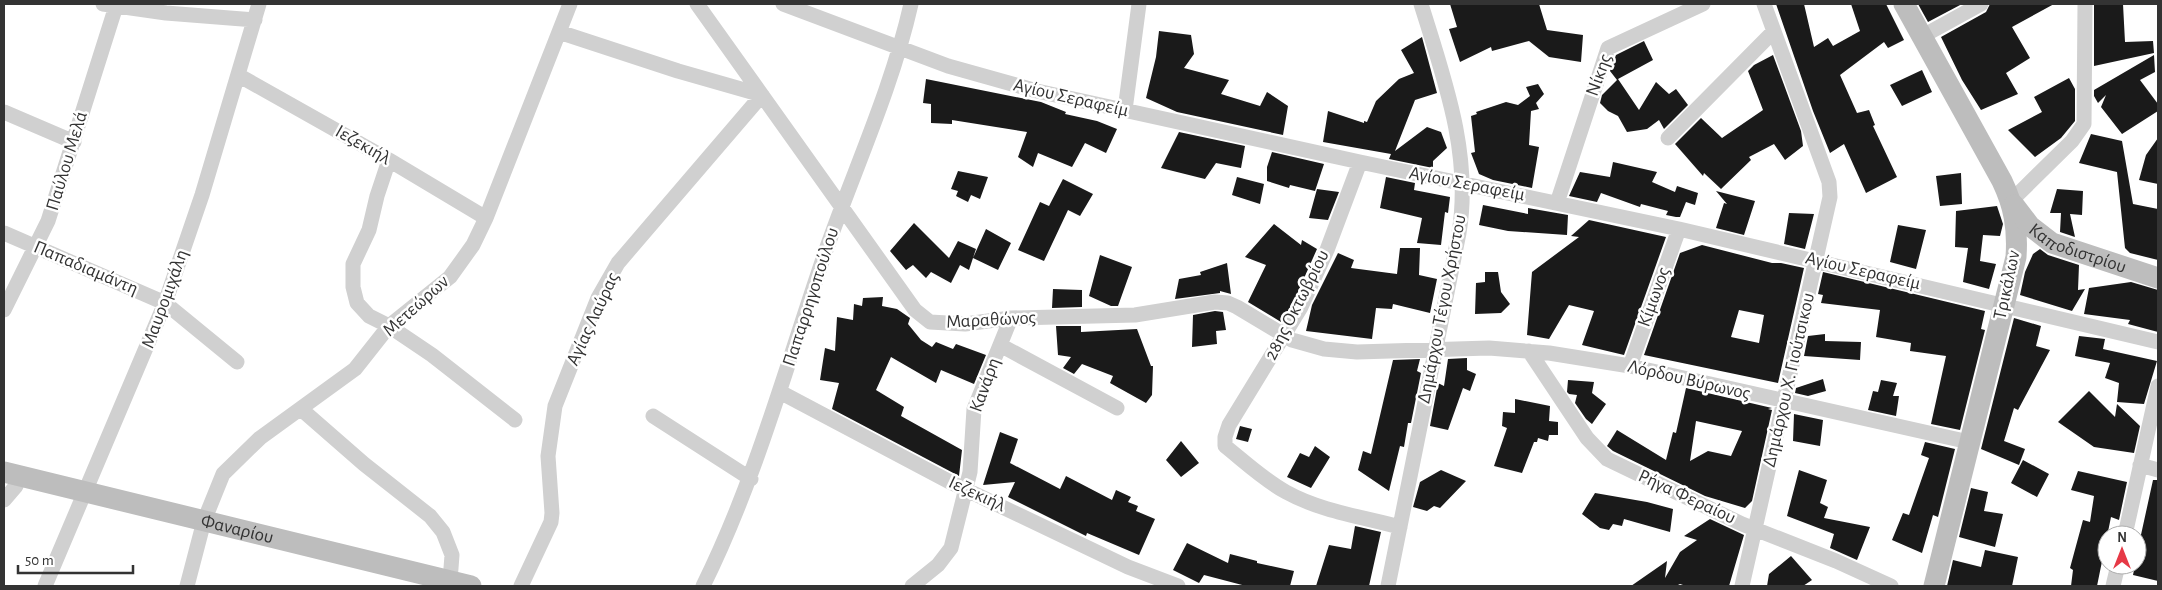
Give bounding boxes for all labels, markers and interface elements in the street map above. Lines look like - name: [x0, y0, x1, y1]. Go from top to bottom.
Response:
- street label: Νίκης: [1583, 51, 1615, 99]
- street label: Αγίου Σεραφείμ: [1011, 75, 1131, 121]
- street label: Παύλου Μελά: [43, 109, 91, 213]
- street label: Ιεζεκιήλ: [332, 122, 394, 169]
- street label: Αγίου Σεραφείμ: [1407, 163, 1527, 205]
- street label: Δημάρχου Τέγου Χρήστου: [1414, 213, 1470, 405]
- street label: Καποδιστρίου: [2025, 219, 2129, 276]
- street label: Παπαρρηγοπούλου: [780, 225, 842, 369]
- street label: Παπαδιαμάντη: [31, 237, 141, 299]
- street label: Μαυρομιχάλη: [138, 247, 192, 351]
- street label: 28ης Οκτωβρίου: [1261, 247, 1333, 363]
- street label: Αγίου Σεραφείμ: [1803, 248, 1923, 294]
- street label: Τρικάλων: [1990, 249, 2024, 321]
- street label: Κίμωνος: [1634, 265, 1674, 329]
- street label: Αγίας Λαύρας: [563, 270, 623, 368]
- street label: Μετεώρων: [380, 272, 453, 340]
- street label: Δημάρχου Χ. Γιούτσικου: [1760, 291, 1818, 469]
- street label: Μαραθώνος: [946, 308, 1036, 332]
- street label: Κανάρη: [966, 355, 1004, 415]
- street label: Λόρδου Βύρωνος: [1626, 357, 1752, 403]
- street label: Ρήγα Φεραίου: [1635, 466, 1739, 528]
- street label: Ιεζεκιήλ: [946, 473, 1009, 516]
- street label: Φαναρίου: [199, 511, 276, 547]
- north arrow: [2097, 525, 2147, 575]
- text: N: [2117, 531, 2127, 545]
- scale bar: [18, 542, 132, 574]
- text: 50 m: [25, 553, 54, 568]

